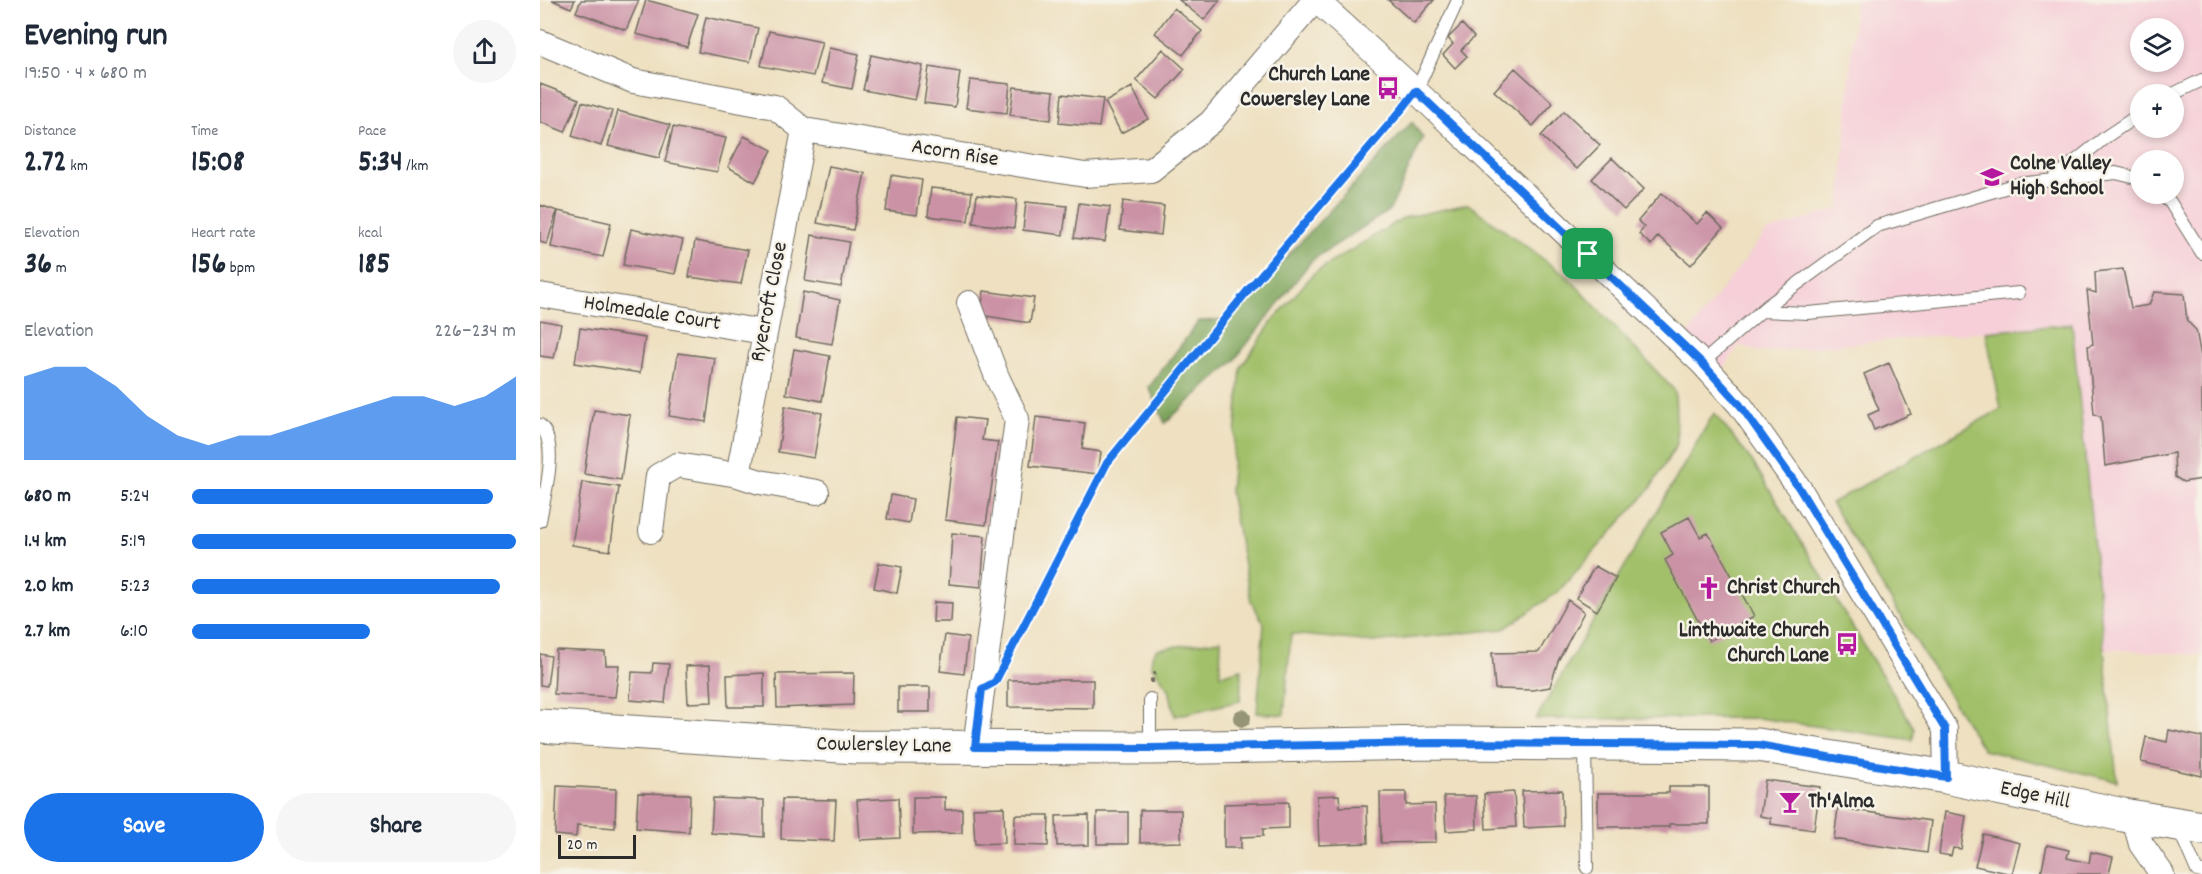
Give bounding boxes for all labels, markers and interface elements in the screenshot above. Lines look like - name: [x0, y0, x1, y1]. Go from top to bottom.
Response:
- text: Evening run: [24, 14, 168, 61]
- map controls: [2130, 18, 2184, 204]
- button: layers: [2130, 18, 2184, 72]
- button: share: [453, 20, 516, 83]
- text: 19:50 · 4 × 680 m: [24, 60, 147, 88]
- place label: Church Lane Cowersley Lane: [1240, 60, 1370, 116]
- bus stop icon: Church Lane Cowersley Lane: [1375, 75, 1401, 101]
- button: +: [2130, 84, 2184, 138]
- text: Distance: [24, 120, 76, 143]
- text: Time: [191, 120, 218, 143]
- text: Pace: [358, 120, 386, 143]
- street label: Acorn Rise: [909, 132, 1001, 176]
- text: 2.72: [24, 143, 67, 186]
- text: 15:08: [191, 143, 245, 186]
- text: 5:34: [358, 143, 403, 186]
- place label: Colne Valley High School: [2010, 149, 2112, 205]
- button: −: [2130, 150, 2184, 204]
- text: km: [67, 155, 88, 178]
- text: /km: [403, 155, 428, 178]
- school or university icon: Colne Valley High School: [1979, 164, 2005, 190]
- text: Elevation: [24, 222, 80, 245]
- text: Heart rate: [191, 222, 256, 245]
- text: kcal: [358, 222, 382, 245]
- pin: [1562, 228, 1613, 279]
- icon: arrive: [1571, 237, 1604, 270]
- street label: Ryecroft Close: [743, 239, 797, 365]
- text: 36: [24, 245, 52, 288]
- text: 156: [191, 245, 226, 288]
- text: 185: [358, 245, 391, 288]
- text: m: [52, 257, 67, 280]
- text: bpm: [226, 257, 255, 280]
- street label: Holmedale Court: [581, 288, 723, 340]
- text: Elevation: [24, 318, 94, 346]
- text: 226–234 m: [435, 318, 516, 346]
- text: 680 m: [24, 483, 71, 511]
- text: 5:24: [120, 483, 150, 511]
- text: 1.4 km: [24, 528, 67, 556]
- text: 5:19: [120, 528, 146, 556]
- text: 2.0 km: [24, 573, 73, 601]
- text: 5:23: [120, 573, 150, 601]
- place label: Christ Church: [1727, 573, 1840, 604]
- church icon: Christ Church: [1696, 575, 1722, 601]
- place label: Linthwaite Church Church Lane: [1679, 616, 1829, 672]
- text: 2.7 km: [24, 618, 70, 646]
- text: 6:10: [120, 618, 148, 646]
- bus stop icon: Linthwaite Church Church Lane: [1834, 631, 1860, 657]
- street label: Cowlersley Lane: [816, 729, 952, 763]
- street label: Edge Hill: [1997, 774, 2073, 818]
- place label: Th'Alma: [1808, 787, 1875, 818]
- bar icon: Th'Alma: [1777, 789, 1803, 815]
- button: Save: [24, 793, 264, 862]
- button: Share: [276, 793, 516, 862]
- scale bar: [558, 832, 636, 860]
- text: 20 m: [567, 834, 597, 857]

